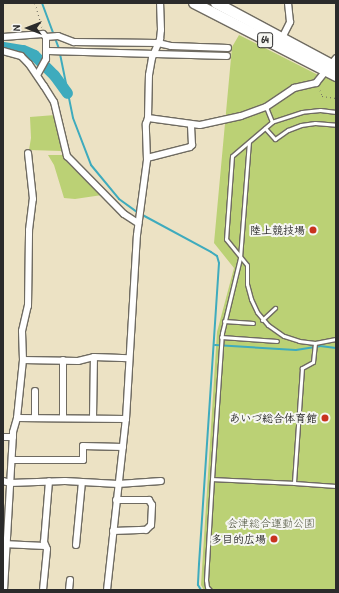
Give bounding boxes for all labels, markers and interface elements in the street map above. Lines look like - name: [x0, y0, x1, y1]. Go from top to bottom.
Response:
- north arrow: [8, 8, 48, 48]
- text: N: [9, 25, 23, 31]
- road number: 64: [257, 32, 273, 48]
- place label: 陸上競技場: [250, 223, 305, 237]
- marker: 陸上競技場: [308, 225, 318, 235]
- place label: あいづ総合体育館: [229, 411, 317, 425]
- marker: あいづ総合体育館: [320, 413, 330, 423]
- park label: 会津総合運動公園: [227, 516, 315, 530]
- place label: 多目的広場: [211, 532, 266, 546]
- marker: 多目的広場: [269, 534, 279, 544]

